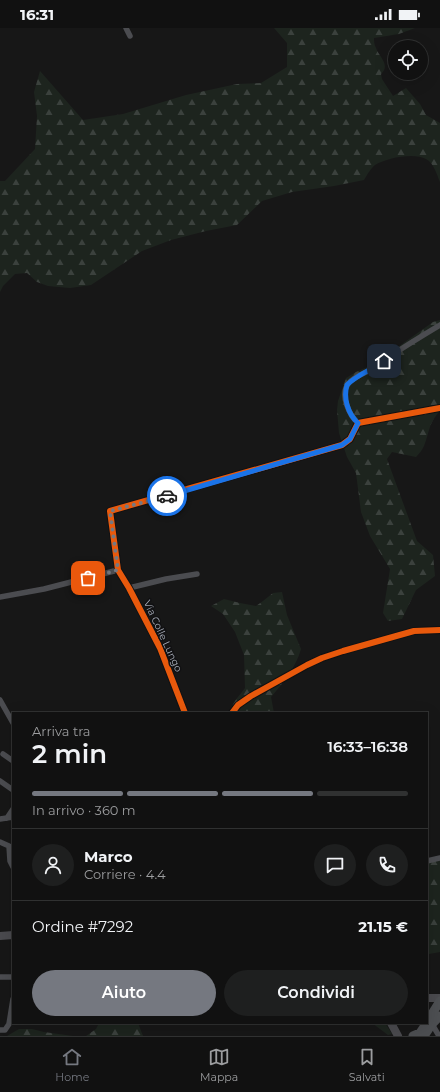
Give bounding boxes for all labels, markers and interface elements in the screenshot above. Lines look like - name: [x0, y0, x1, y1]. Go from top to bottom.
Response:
- text: 16:31: [20, 5, 54, 24]
- map controls: [388, 40, 428, 80]
- button: locate: [388, 40, 428, 80]
- pin: [367, 344, 401, 378]
- icon: home: [373, 350, 395, 372]
- courier: [147, 476, 187, 516]
- icon: car: [156, 485, 178, 507]
- pin: [71, 561, 105, 595]
- icon: bag: [77, 567, 99, 589]
- street label: Via Colle Lungo: [141, 598, 185, 674]
- text: Arriva tra: [32, 723, 91, 739]
- text: 16:33–16:38: [327, 737, 408, 756]
- text: 2 min: [32, 738, 107, 770]
- text: In arrivo · 360 m: [32, 802, 136, 818]
- button: person: [32, 844, 74, 886]
- button: chat: [314, 844, 356, 886]
- button: phone: [366, 844, 408, 886]
- text: Marco: [84, 847, 133, 866]
- text: Corriere · 4.4: [84, 866, 166, 882]
- text: Ordine #7292: [32, 917, 133, 936]
- text: 21.15 €: [358, 917, 408, 936]
- button: Aiuto: [32, 970, 216, 1016]
- button: Condividi: [224, 970, 408, 1016]
- tab: Home: [55, 1046, 89, 1084]
- tab: Mappa: [200, 1046, 238, 1084]
- tab: Salvati: [349, 1046, 385, 1084]

